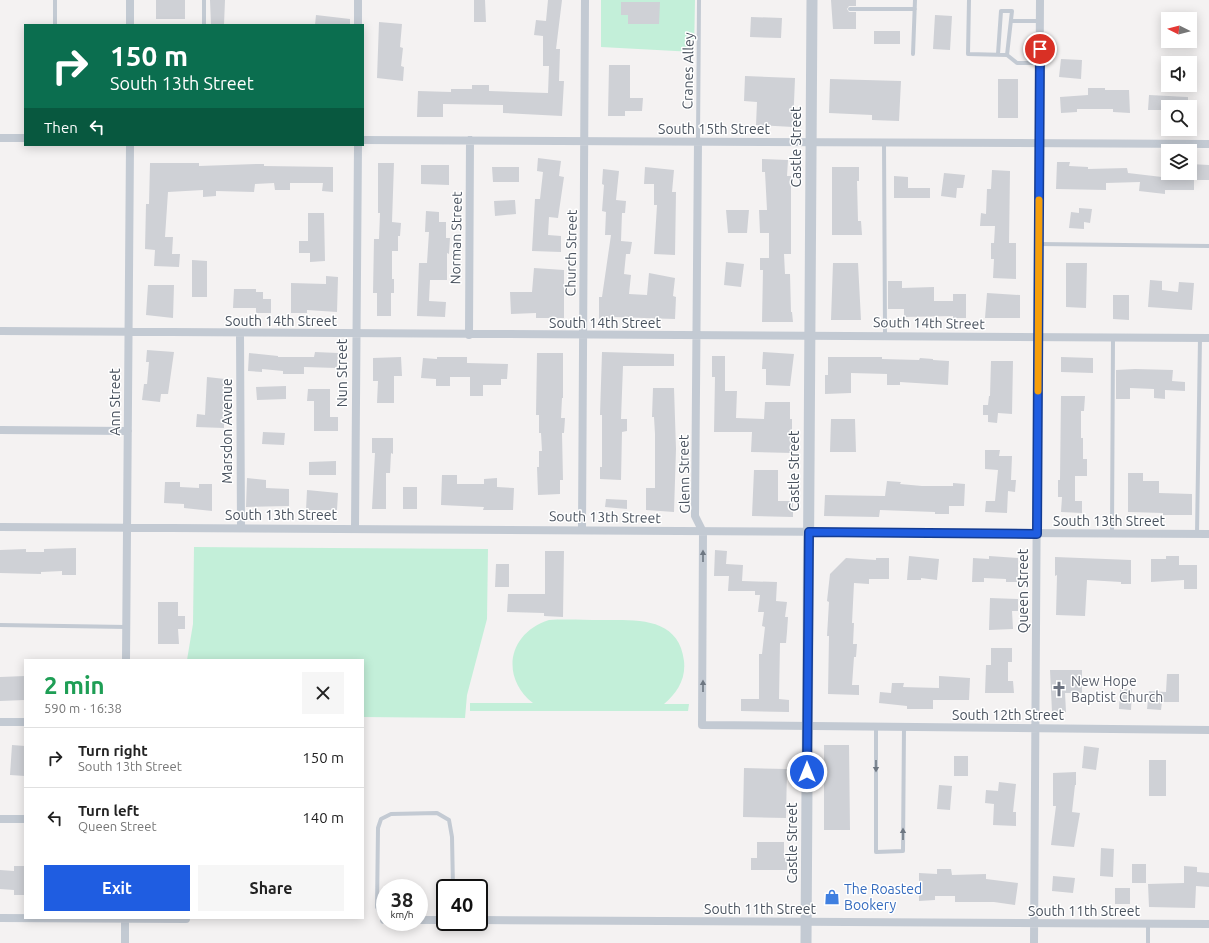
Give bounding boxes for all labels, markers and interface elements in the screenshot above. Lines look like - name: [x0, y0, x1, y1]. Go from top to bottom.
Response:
- north arrow: [1161, 12, 1197, 48]
- map controls: [1161, 12, 1197, 180]
- street label: Cranes Alley: [679, 32, 697, 110]
- pin: [1023, 32, 1057, 66]
- icon: arrive: [1029, 38, 1051, 60]
- icon: right: [44, 40, 96, 92]
- text: 150 m: [110, 40, 188, 71]
- button: sound: [1161, 56, 1197, 92]
- text: South 13th Street: [110, 73, 254, 93]
- button: search: [1161, 100, 1197, 136]
- street label: Castle Street: [788, 106, 804, 188]
- icon: left: [86, 116, 108, 138]
- text: Then: [44, 119, 78, 136]
- street label: South 15th Street: [658, 121, 770, 137]
- button: layers: [1161, 144, 1197, 180]
- street label: Norman Street: [447, 191, 465, 285]
- street label: Church Street: [562, 209, 580, 296]
- street label: South 14th Street: [225, 313, 337, 329]
- street label: South 14th Street: [873, 314, 986, 332]
- street label: South 14th Street: [549, 315, 661, 331]
- street label: Nun Street: [334, 338, 350, 407]
- street label: Ann Street: [107, 368, 123, 436]
- street label: Marsdon Avenue: [219, 378, 235, 484]
- street label: Castle Street: [786, 430, 802, 512]
- street label: Glenn Street: [675, 434, 693, 514]
- street label: South 13th Street: [225, 507, 337, 523]
- street label: South 13th Street: [549, 508, 662, 526]
- street label: South 13th Street: [1053, 513, 1165, 529]
- street label: Queen Street: [1015, 548, 1031, 633]
- one-way arrow: [700, 549, 706, 562]
- text: 2 min: [44, 672, 105, 699]
- button: close: [302, 672, 344, 714]
- place label: New Hope Baptist Church: [1071, 673, 1163, 705]
- one-way arrow: [700, 679, 706, 692]
- church icon: New Hope Baptist Church: [1050, 680, 1068, 698]
- text: 590 m · 16:38: [44, 701, 122, 715]
- street label: South 12th Street: [952, 707, 1064, 723]
- text: Turn right: [78, 742, 148, 759]
- icon: right: [44, 747, 66, 769]
- text: 150 m: [302, 749, 344, 766]
- position arrow: [786, 751, 828, 793]
- text: South 13th Street: [78, 759, 182, 773]
- one-way arrow: [873, 760, 879, 773]
- text: Turn left: [78, 802, 139, 819]
- street label: Castle Street: [784, 802, 800, 884]
- icon: left: [44, 807, 66, 829]
- text: 140 m: [302, 809, 344, 826]
- text: Queen Street: [78, 819, 157, 833]
- one-way arrow: [900, 827, 906, 840]
- button: Exit: [44, 865, 190, 911]
- button: Share: [198, 865, 344, 911]
- speed limit sign: 40: [436, 879, 488, 931]
- place label: The Roasted Bookery: [844, 881, 922, 913]
- text: 38: [391, 888, 413, 911]
- shop icon: The Roasted Bookery: [823, 888, 841, 906]
- street label: South 11th Street: [704, 901, 816, 917]
- street label: South 11th Street: [1028, 903, 1140, 919]
- text: km/h: [390, 909, 414, 920]

